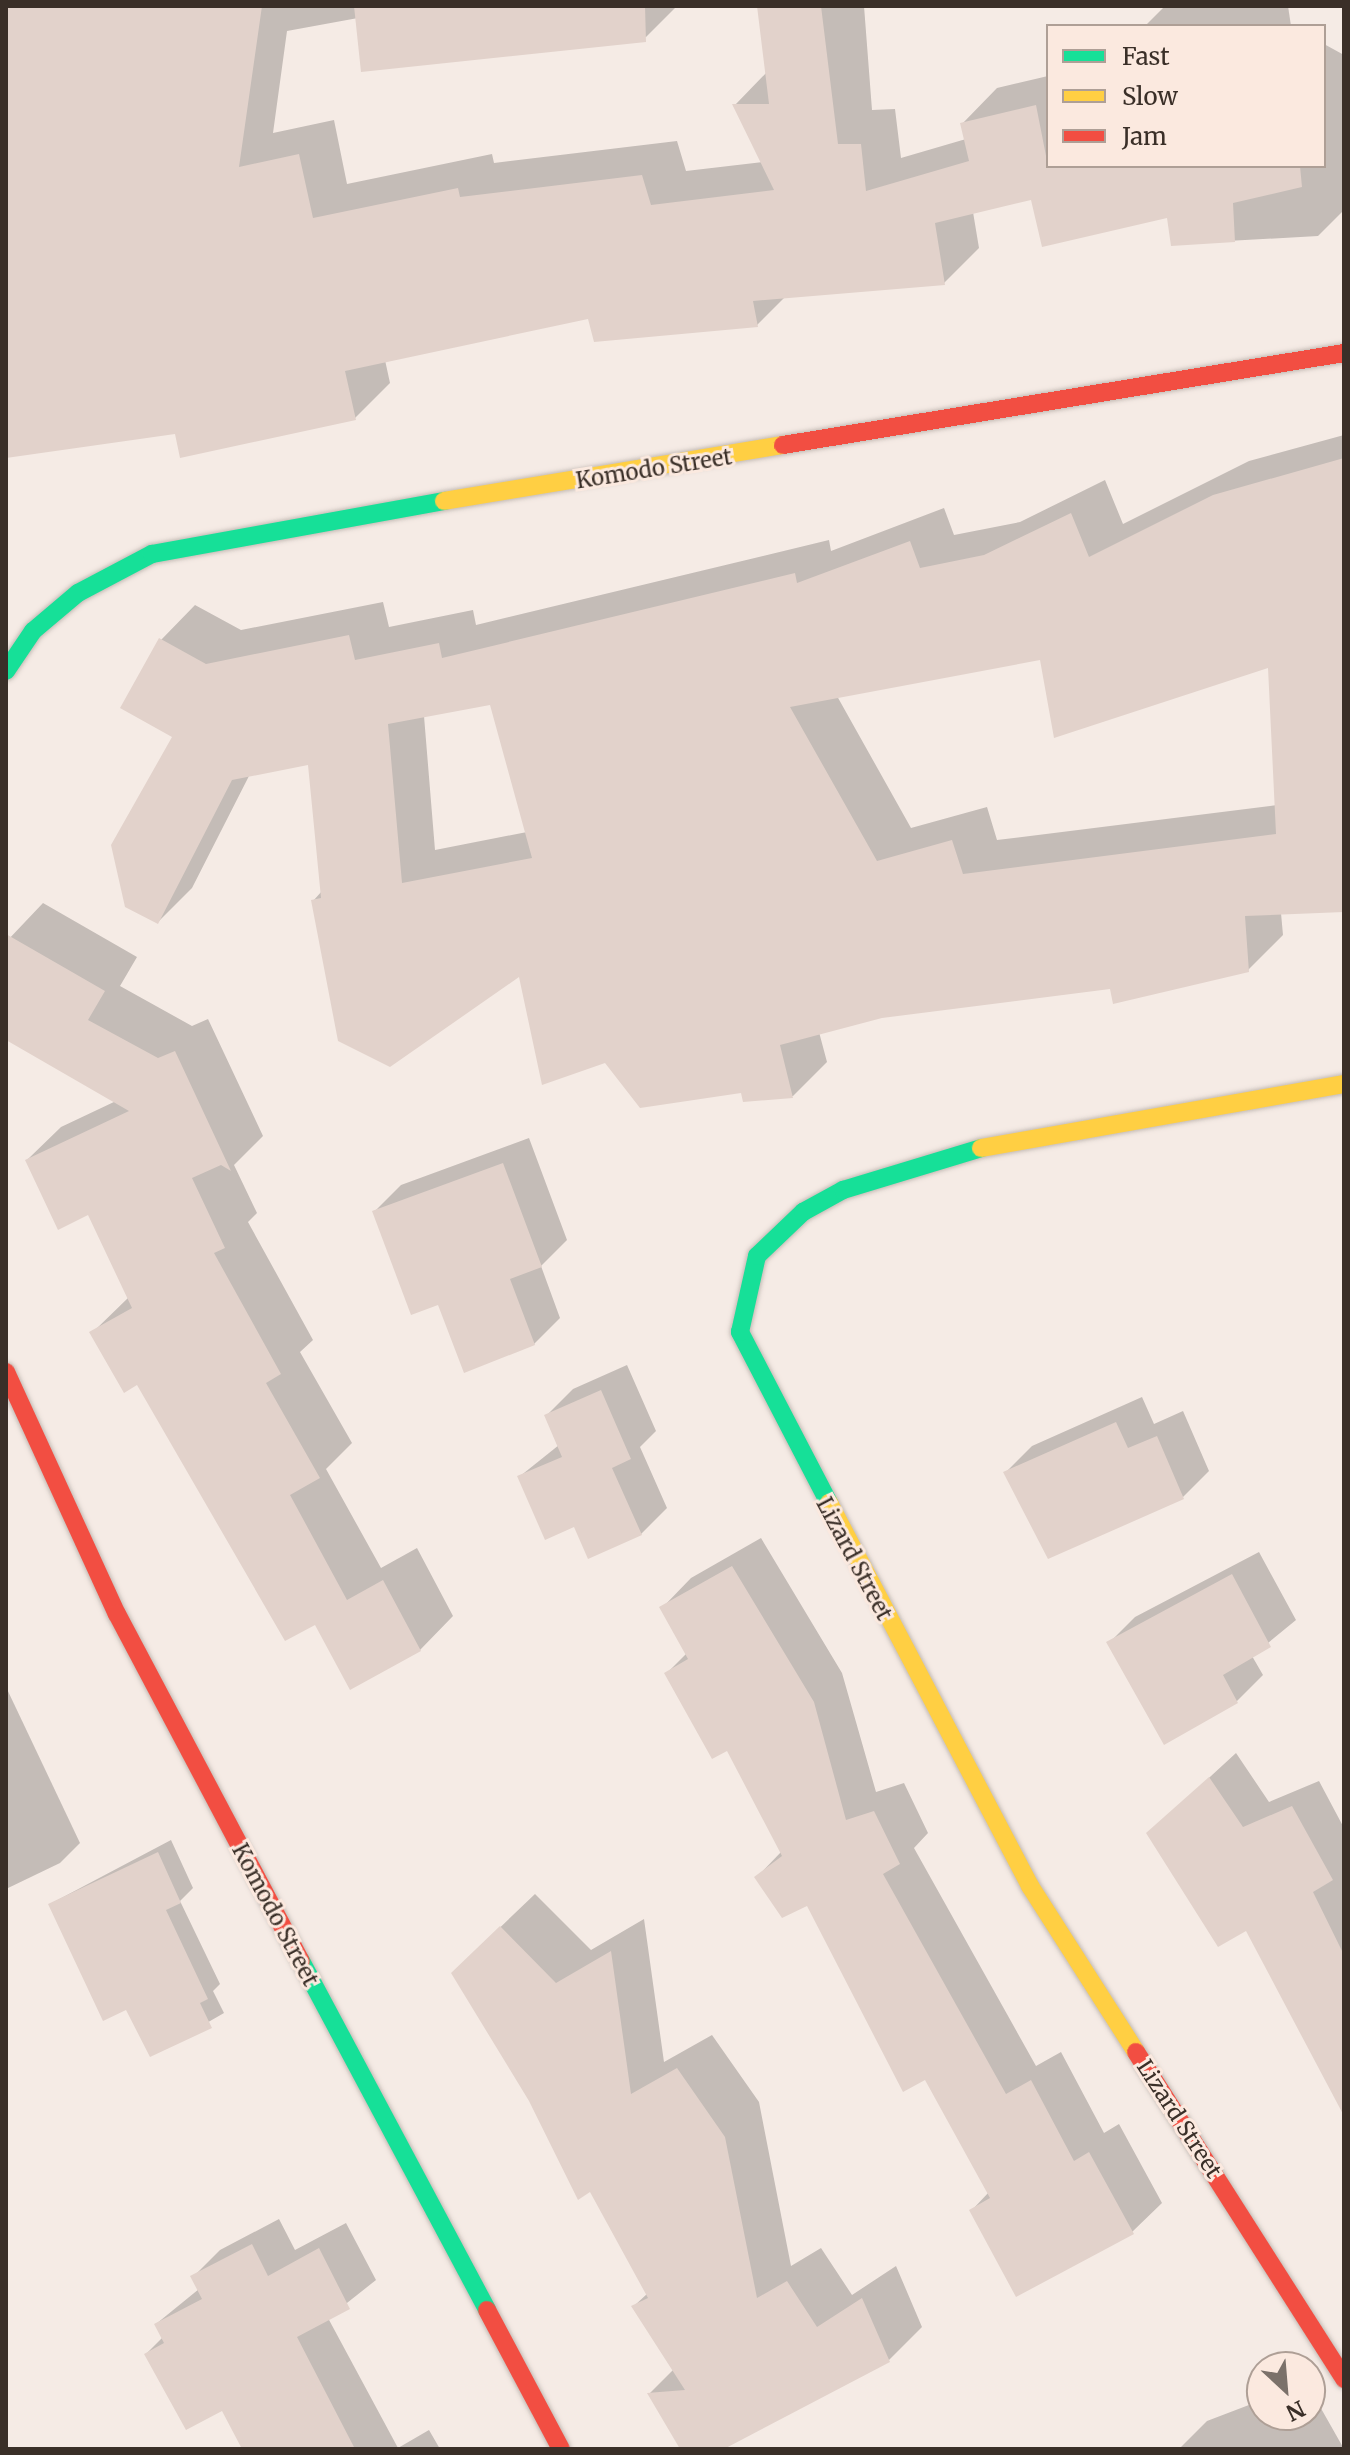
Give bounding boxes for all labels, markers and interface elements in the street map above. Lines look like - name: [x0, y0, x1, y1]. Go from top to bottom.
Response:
- legend: [1046, 24, 1326, 168]
- text: Fast: [1122, 41, 1170, 72]
- text: Slow: [1122, 81, 1178, 112]
- text: Jam: [1122, 121, 1167, 152]
- street label: Komodo Street: [574, 444, 734, 494]
- street label: Lizard Street: [811, 1493, 897, 1625]
- street label: Komodo Street: [226, 1839, 324, 1991]
- street label: Lizard Street: [1131, 2055, 1227, 2183]
- north arrow: [1246, 2351, 1326, 2431]
- text: N: [1282, 2394, 1310, 2427]

